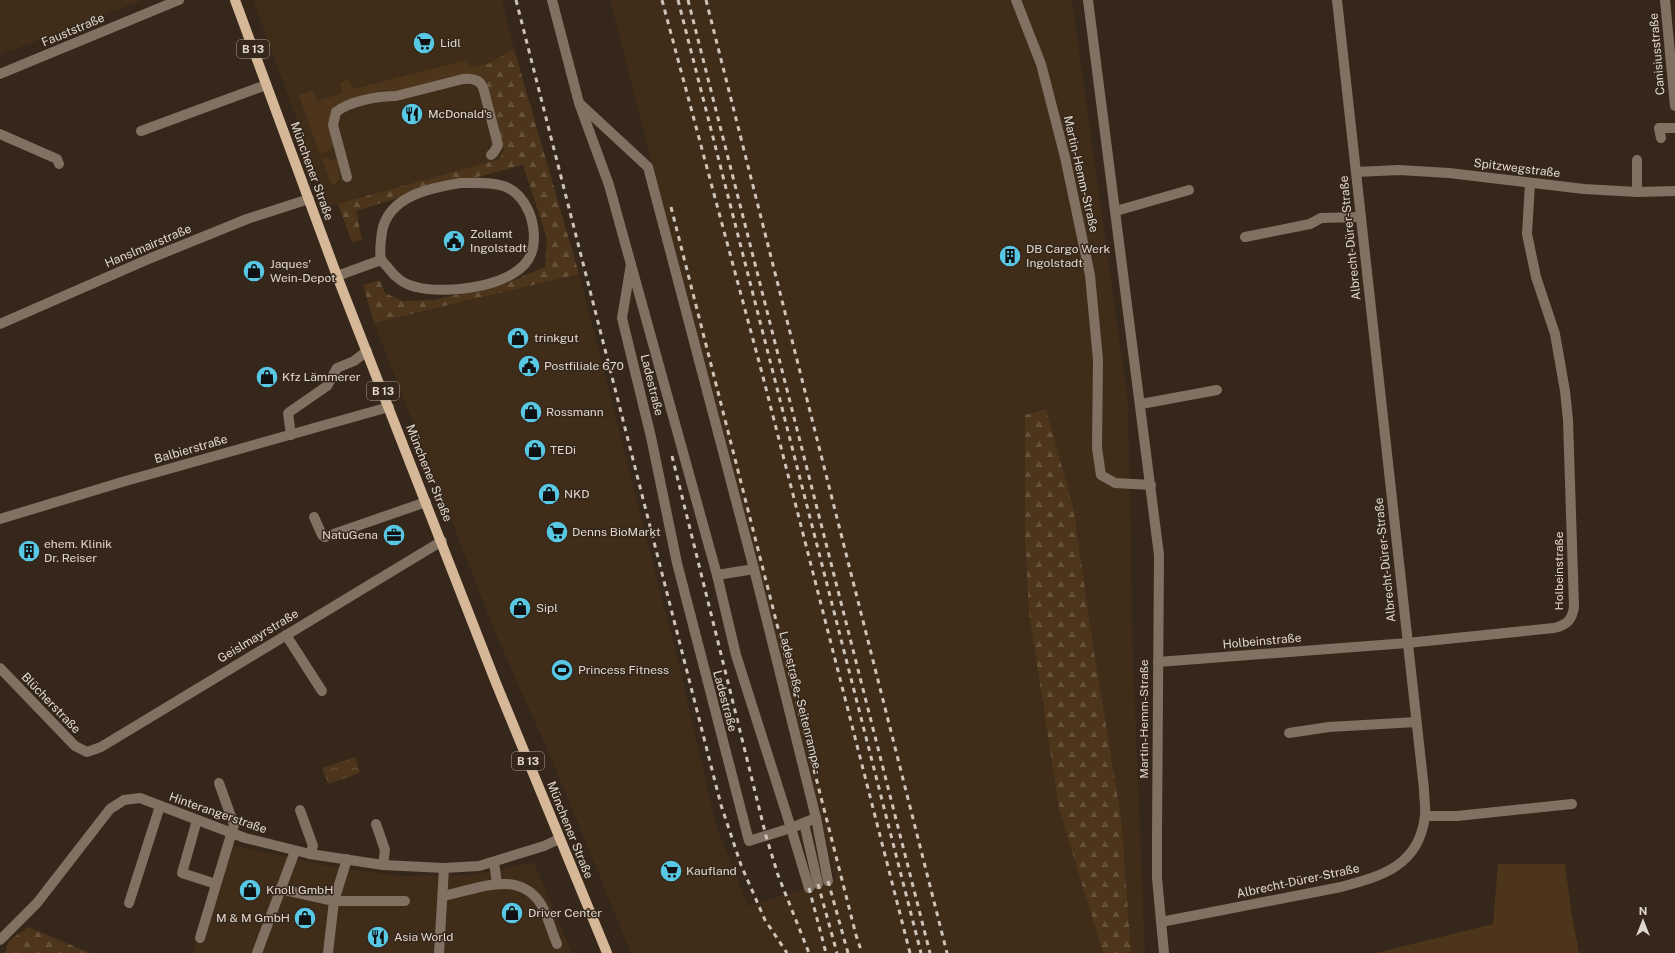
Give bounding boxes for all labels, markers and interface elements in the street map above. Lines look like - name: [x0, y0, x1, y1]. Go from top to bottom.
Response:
- street label: Fauststraße: [40, 10, 107, 49]
- street label: Canisiusstraße: [1646, 12, 1668, 96]
- supermarket icon: Lidl: [411, 30, 437, 56]
- place label: Lidl: [440, 36, 461, 50]
- road number: B 13: [237, 40, 269, 58]
- restaurant icon: McDonald's: [399, 101, 425, 127]
- place label: McDonald's: [428, 107, 492, 121]
- street label: Martin-Hemm-Straße: [1061, 114, 1101, 234]
- street label: Münchener Straße: [288, 120, 336, 222]
- street label: Spitzwegstraße: [1473, 156, 1561, 180]
- street label: Albrecht-Dürer-Straße: [1336, 175, 1364, 301]
- street label: Hanslmairstraße: [103, 221, 194, 271]
- place label: Zollamt Ingolstadt: [470, 227, 527, 255]
- public building icon: Zollamt Ingolstadt: [441, 228, 467, 254]
- place label: DB Cargo Werk Ingolstadt: [1026, 242, 1111, 270]
- building icon: DB Cargo Werk Ingolstadt: [997, 243, 1023, 269]
- place label: Jaques' Wein-Depot: [270, 257, 336, 285]
- shop icon: Jaques' Wein-Depot: [241, 258, 267, 284]
- shop icon: trinkgut: [505, 325, 531, 351]
- place label: trinkgut: [534, 331, 579, 345]
- public building icon: Postfiliale 670: [516, 353, 542, 379]
- street label: Ladestraße: [638, 353, 666, 417]
- place label: Postfiliale 670: [544, 359, 624, 373]
- shop icon: Kfz Lämmerer: [254, 364, 280, 390]
- place label: Kfz Lämmerer: [282, 370, 361, 384]
- road number: B 13: [367, 382, 399, 400]
- shop icon: Rossmann: [518, 399, 544, 425]
- place label: Rossmann: [546, 405, 604, 419]
- street label: Münchener Straße: [403, 422, 455, 524]
- street label: Balbierstraße: [153, 432, 229, 466]
- shop icon: TEDi: [522, 437, 548, 463]
- place label: TEDi: [550, 443, 576, 457]
- shop icon: NKD: [536, 481, 562, 507]
- place label: NKD: [564, 487, 590, 501]
- street label: Albrecht-Dürer-Straße: [1371, 497, 1399, 623]
- supermarket icon: Denns BioMarkt: [544, 519, 570, 545]
- office icon: NatuGena: [381, 522, 407, 548]
- place label: Denns BioMarkt: [572, 525, 661, 539]
- place label: NatuGena: [322, 528, 378, 542]
- street label: Holbeinstraße: [1552, 531, 1566, 610]
- place label: ehem. Klinik Dr. Reiser: [44, 537, 112, 565]
- building icon: ehem. Klinik Dr. Reiser: [16, 538, 42, 564]
- shop icon: Sipl: [507, 595, 533, 621]
- place label: Sipl: [536, 601, 558, 615]
- street label: Geislmayrstraße: [215, 606, 301, 666]
- street label: Ladestraße - Seitenrampe -: [776, 630, 826, 776]
- street label: Holbeinstraße: [1222, 631, 1302, 651]
- sports icon: Princess Fitness: [549, 657, 575, 683]
- street label: Martin-Hemm-Straße: [1137, 659, 1151, 779]
- place label: Princess Fitness: [578, 663, 669, 677]
- street label: Ladestraße: [710, 669, 740, 733]
- street label: Blücherstraße: [19, 670, 84, 736]
- road number: B 13: [512, 752, 544, 770]
- street label: Münchener Straße: [544, 779, 596, 881]
- street label: Hinterangerstraße: [167, 790, 269, 836]
- supermarket icon: Kaufland: [658, 858, 684, 884]
- street label: Albrecht-Dürer-Straße: [1235, 861, 1361, 901]
- place label: Kaufland: [686, 864, 737, 878]
- shop icon: Knoll GmbH: [237, 877, 263, 903]
- place label: Knoll GmbH: [266, 883, 333, 897]
- shop icon: Driver Center: [499, 900, 525, 926]
- north arrow: [1623, 901, 1663, 941]
- shop icon: M & M GmbH: [292, 905, 318, 931]
- text: N: [1639, 905, 1647, 917]
- place label: Driver Center: [528, 906, 602, 920]
- place label: M & M GmbH: [216, 911, 290, 925]
- restaurant icon: Asia World: [365, 924, 391, 950]
- place label: Asia World: [394, 930, 454, 944]

